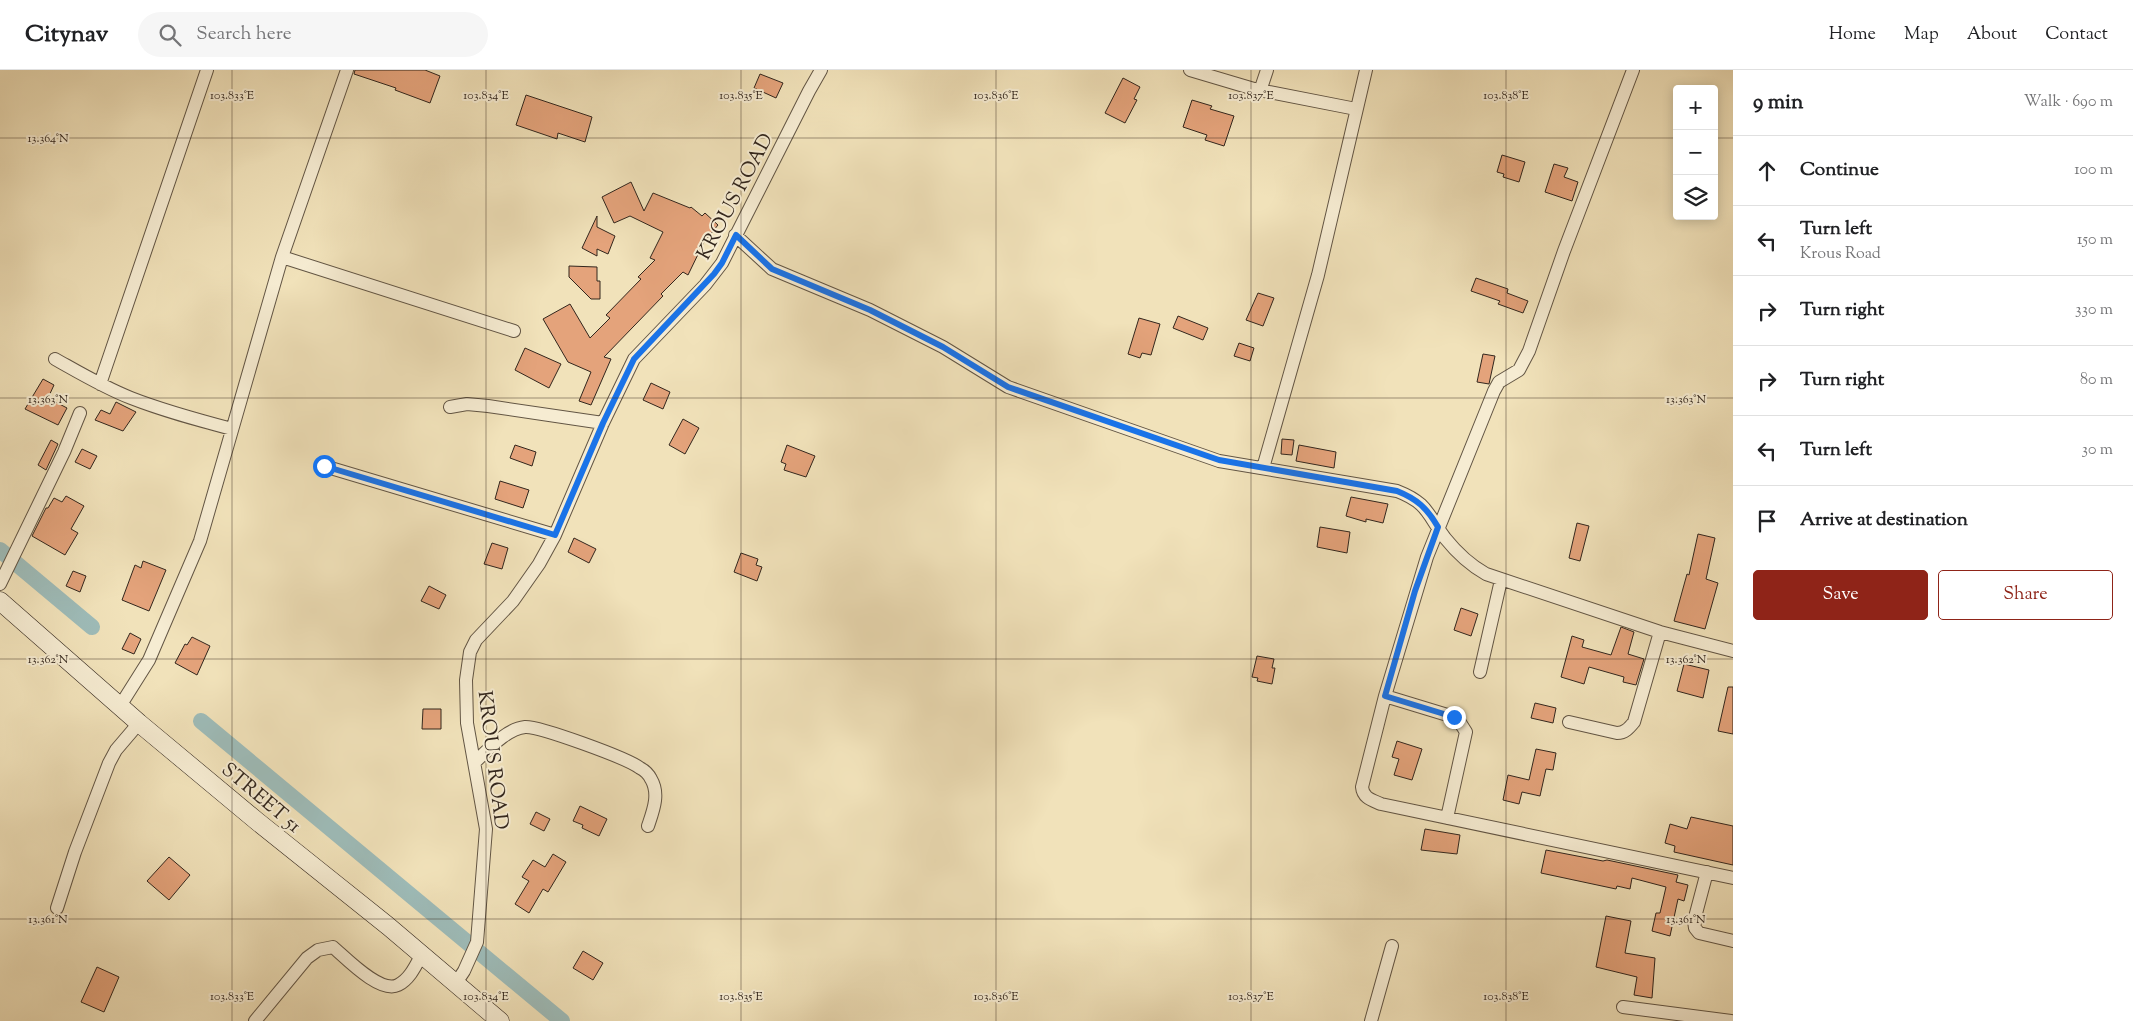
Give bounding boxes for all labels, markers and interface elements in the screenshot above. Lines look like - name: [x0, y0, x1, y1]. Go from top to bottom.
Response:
- search box: [138, 12, 488, 57]
- text: Citynav: [25, 18, 108, 52]
- icon: search: [156, 21, 184, 49]
- text: Search here: [196, 21, 292, 48]
- text: Home: [1829, 22, 1876, 48]
- text: Map: [1904, 22, 1939, 48]
- text: About: [1967, 22, 2017, 48]
- text: Contact: [2045, 22, 2108, 48]
- map controls: [1673, 85, 1718, 220]
- button: +: [1673, 85, 1718, 130]
- text: 103.833°E: [210, 87, 255, 105]
- text: 103.834°E: [463, 87, 509, 105]
- text: 103.835°E: [719, 87, 763, 105]
- text: 103.836°E: [973, 87, 1019, 105]
- text: 103.837°E: [1228, 87, 1274, 105]
- text: 103.838°E: [1483, 87, 1529, 105]
- text: 9 min: [1753, 88, 1803, 118]
- text: Walk · 690 m: [2024, 91, 2113, 114]
- street label: KROUS ROAD: [691, 129, 782, 266]
- text: 13.364°N: [27, 130, 69, 148]
- button: −: [1673, 130, 1718, 175]
- icon: ahead: [1753, 157, 1781, 185]
- text: Continue: [1800, 157, 1879, 184]
- text: 100 m: [2074, 159, 2113, 182]
- button: layers: [1673, 175, 1718, 220]
- text: Turn left: [1800, 216, 1872, 243]
- icon: left: [1753, 227, 1781, 255]
- text: 150 m: [2077, 229, 2113, 252]
- text: Krous Road: [1800, 243, 1881, 266]
- icon: right: [1753, 297, 1781, 325]
- text: Turn right: [1800, 297, 1884, 324]
- text: 330 m: [2075, 299, 2113, 322]
- icon: right: [1753, 367, 1781, 395]
- text: Turn right: [1800, 367, 1884, 394]
- text: 80 m: [2080, 369, 2113, 392]
- text: 13.363°N: [28, 391, 68, 409]
- text: 13.363°N: [1666, 391, 1706, 409]
- icon: left: [1753, 437, 1781, 465]
- text: Turn left: [1800, 437, 1872, 464]
- text: 30 m: [2082, 439, 2113, 462]
- route start: [313, 455, 336, 478]
- icon: arrive: [1753, 507, 1781, 535]
- text: Arrive at destination: [1800, 507, 1968, 534]
- button: Save: [1753, 570, 1928, 620]
- button: Share: [1938, 570, 2113, 620]
- text: 13.362°N: [28, 651, 69, 669]
- text: 13.362°N: [1666, 651, 1707, 669]
- street label: KROUS ROAD: [469, 689, 514, 831]
- route end: [1443, 706, 1466, 729]
- street label: STREET 51: [214, 757, 307, 841]
- text: 13.361°N: [28, 911, 68, 929]
- text: 13.361°N: [1666, 911, 1706, 929]
- text: 103.833°E: [210, 988, 255, 1006]
- text: 103.834°E: [463, 988, 509, 1006]
- text: 103.835°E: [719, 988, 763, 1006]
- text: 103.836°E: [973, 988, 1019, 1006]
- text: 103.837°E: [1228, 988, 1274, 1006]
- text: 103.838°E: [1483, 988, 1529, 1006]

